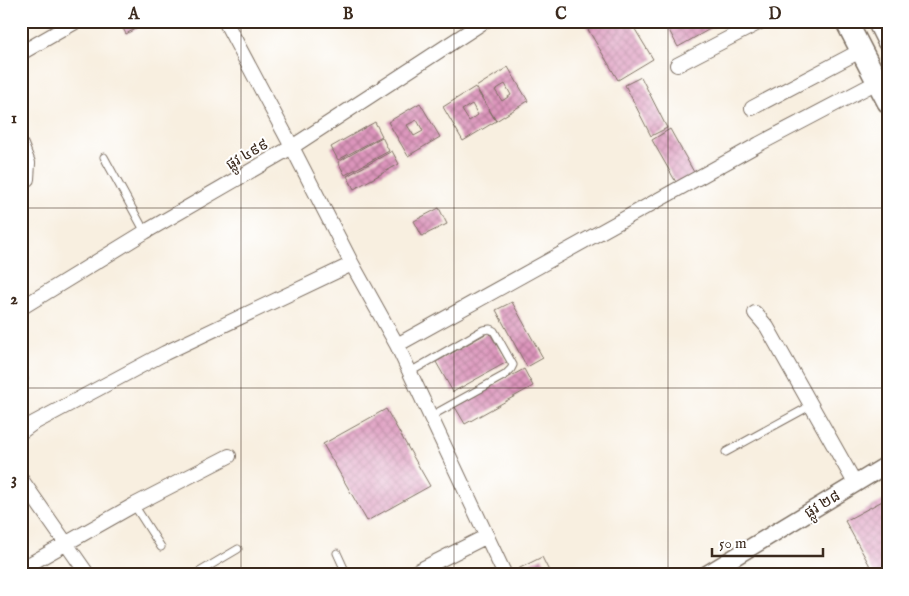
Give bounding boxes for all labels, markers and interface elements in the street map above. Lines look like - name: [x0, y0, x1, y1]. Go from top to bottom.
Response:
- text: A: [128, 5, 141, 25]
- text: B: [343, 5, 354, 25]
- text: C: [555, 5, 567, 25]
- text: D: [769, 5, 782, 25]
- text: 1: [11, 109, 17, 129]
- street label: ផ្លូវ ៤៩៩: [222, 135, 274, 177]
- text: 2: [10, 290, 18, 310]
- text: 3: [11, 470, 17, 490]
- street label: ផ្លូវ ២៨: [801, 486, 845, 525]
- scale bar: [712, 526, 823, 558]
- text: 50 m: [719, 534, 747, 553]

